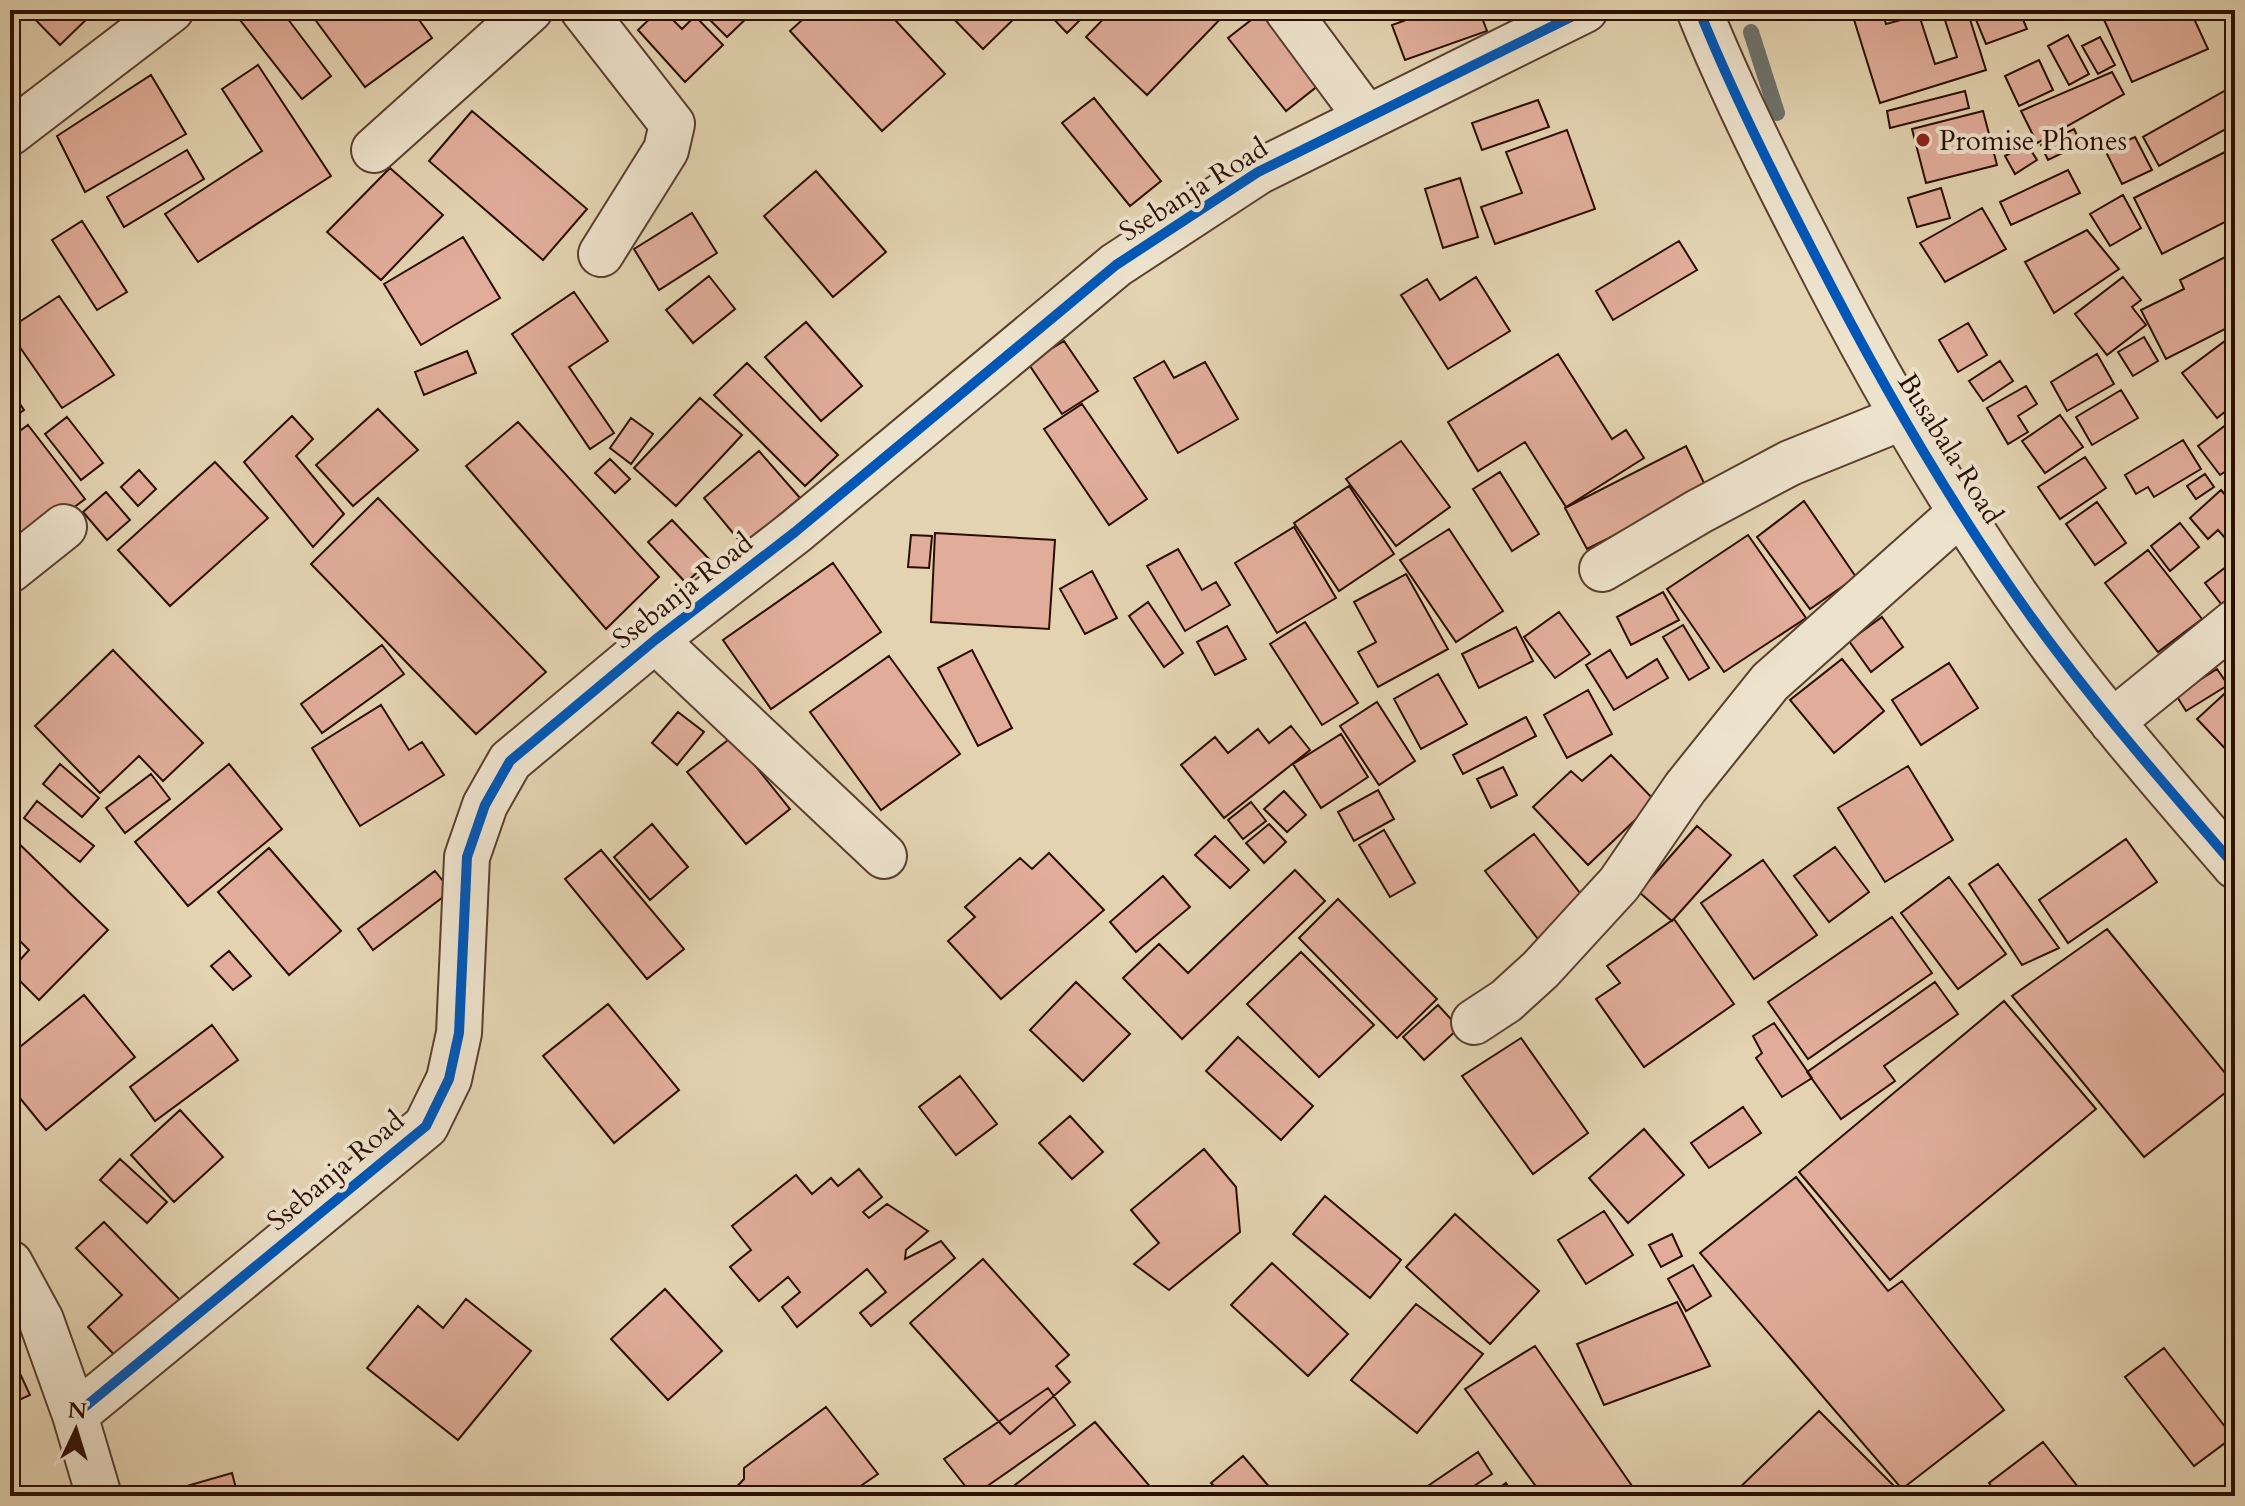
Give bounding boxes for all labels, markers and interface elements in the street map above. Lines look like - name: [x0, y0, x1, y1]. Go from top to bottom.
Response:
- place label: Promise Phones: [1939, 122, 2127, 160]
- street label: Ssebanja Road: [1112, 129, 1275, 251]
- marker: Promise Phones: [1914, 131, 1932, 149]
- street label: Busabala Road: [1889, 366, 2012, 531]
- street label: Ssebanja Road: [605, 524, 761, 658]
- street label: Ssebanja Road: [259, 1102, 412, 1239]
- north arrow: [36, 1390, 116, 1470]
- text: N: [67, 1395, 88, 1427]

